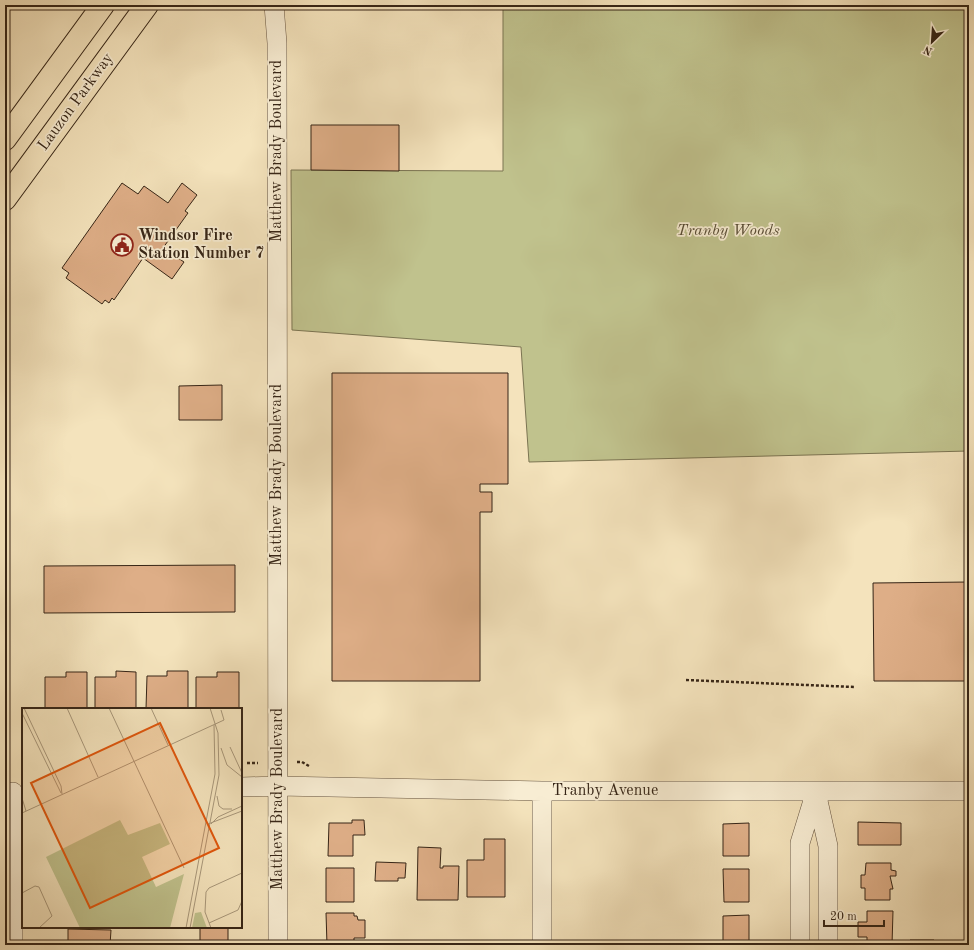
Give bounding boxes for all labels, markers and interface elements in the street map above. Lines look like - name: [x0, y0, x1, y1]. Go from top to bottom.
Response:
- north arrow: [912, 22, 952, 62]
- text: N: [922, 43, 935, 56]
- street label: Lauzon Parkway: [35, 50, 117, 154]
- street label: Matthew Brady Boulevard: [269, 60, 285, 242]
- park label: Tranby Woods: [676, 223, 780, 239]
- place label: Windsor Fire Station Number 7: [138, 228, 264, 262]
- public building icon: Windsor Fire Station Number 7: [109, 232, 135, 258]
- street label: Matthew Brady Boulevard: [269, 384, 285, 566]
- inset map: [22, 708, 242, 928]
- street label: Matthew Brady Boulevard: [270, 708, 286, 890]
- street label: Tranby Avenue: [552, 783, 658, 799]
- scale bar: [824, 902, 884, 928]
- text: 20 m: [830, 911, 857, 923]

